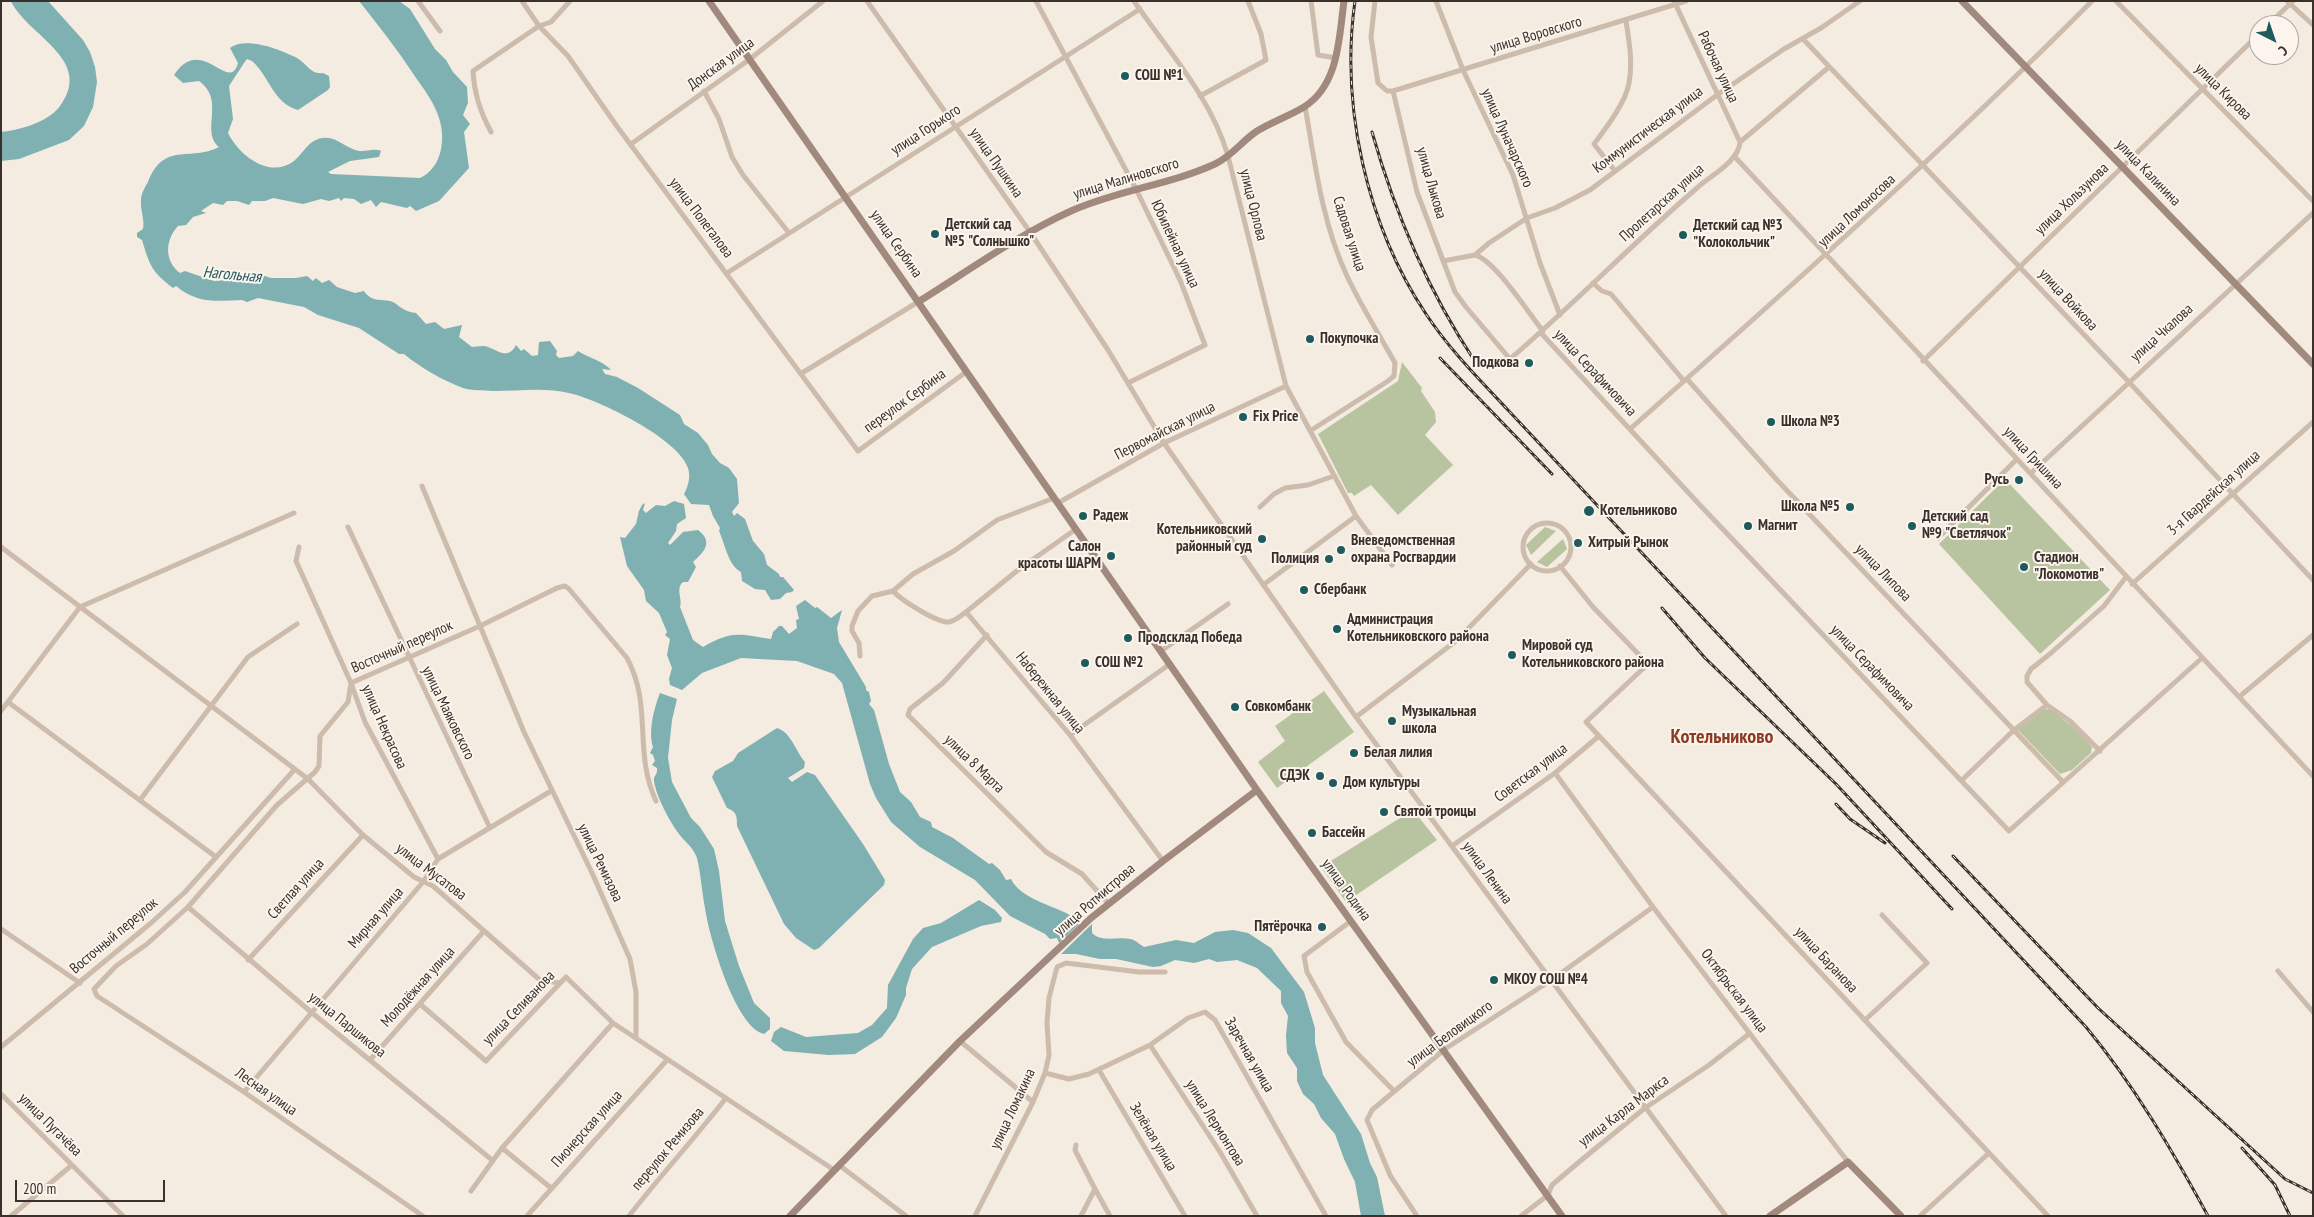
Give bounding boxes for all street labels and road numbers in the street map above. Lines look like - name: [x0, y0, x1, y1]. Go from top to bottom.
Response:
- street label: улица Воровского: [1488, 13, 1584, 57]
- street label: Рабочая улица: [1694, 28, 1742, 106]
- street label: Донская улица: [684, 34, 758, 94]
- street label: улица Кирова: [2191, 60, 2255, 124]
- street label: Коммунистическая улица: [1589, 83, 1707, 177]
- street label: улица Луначарского: [1477, 86, 1537, 190]
- street label: улица Горького: [888, 101, 964, 159]
- street label: улица Пушкина: [965, 125, 1027, 201]
- street label: улица Калинина: [2112, 136, 2184, 210]
- street label: улица Лыкова: [1412, 145, 1450, 221]
- street label: улица Малиновского: [1071, 154, 1181, 204]
- street label: улица Хользунова: [2032, 159, 2112, 239]
- street label: Пролетарская улица: [1616, 160, 1708, 246]
- street label: улица Орлова: [1235, 167, 1271, 243]
- street label: улица Ломоносова: [1815, 171, 1899, 251]
- street label: улица Полегалова: [665, 174, 737, 262]
- street label: Садовая улица: [1328, 194, 1370, 274]
- street label: Юбилейная улица: [1147, 197, 1203, 291]
- street label: улица Сербина: [866, 207, 926, 281]
- street label: улица Войкова: [2035, 265, 2101, 335]
- street label: улица Чкалова: [2127, 300, 2197, 366]
- street label: улица Серафимовича: [1550, 326, 1640, 420]
- street label: переулок Сербина: [861, 365, 949, 437]
- street label: Первомайская улица: [1112, 398, 1218, 464]
- street label: улица Гришина: [1999, 423, 2067, 493]
- street label: 3-я Гвардейская улица: [2164, 447, 2264, 539]
- street label: улица Липова: [1851, 540, 1915, 606]
- street label: Восточный переулок: [349, 617, 455, 677]
- street label: улица Серафимовича: [1826, 621, 1918, 715]
- street label: Набережная улица: [1012, 649, 1088, 737]
- street label: улица Маяковского: [418, 663, 478, 763]
- street label: улица Некрасова: [357, 682, 411, 772]
- street label: улица 8 Марта: [940, 731, 1008, 797]
- street label: Советская улица: [1491, 740, 1571, 806]
- street label: улица Ремизова: [573, 821, 627, 905]
- street label: улица Ленина: [1458, 838, 1516, 908]
- street label: улица Мусатова: [392, 840, 470, 904]
- street label: Светлая улица: [264, 855, 328, 923]
- street label: улица Родина: [1317, 855, 1375, 925]
- street label: улица Ротмистрова: [1051, 860, 1139, 940]
- street label: Мирная улица: [345, 884, 407, 952]
- street label: Восточный переулок: [66, 894, 162, 978]
- street label: улица Баранова: [1791, 923, 1861, 997]
- street label: Молодёжная улица: [377, 943, 459, 1031]
- street label: Октябрьская улица: [1697, 946, 1771, 1036]
- street label: улица Селиванова: [479, 967, 559, 1049]
- street label: улица Паршикова: [305, 988, 389, 1062]
- street label: улица Беловицкого: [1404, 997, 1496, 1071]
- street label: Заречная улица: [1220, 1014, 1278, 1096]
- street label: Лесная улица: [232, 1064, 300, 1120]
- street label: улица Ломакина: [987, 1066, 1039, 1152]
- street label: улица Карла Маркса: [1575, 1071, 1673, 1151]
- street label: улица Лермонтова: [1181, 1077, 1249, 1169]
- street label: Пионерская улица: [548, 1087, 626, 1171]
- street label: улица Пугачёва: [15, 1090, 85, 1160]
- street label: Зелёная улица: [1125, 1099, 1181, 1175]
- street label: переулок Ремизова: [628, 1104, 708, 1194]

